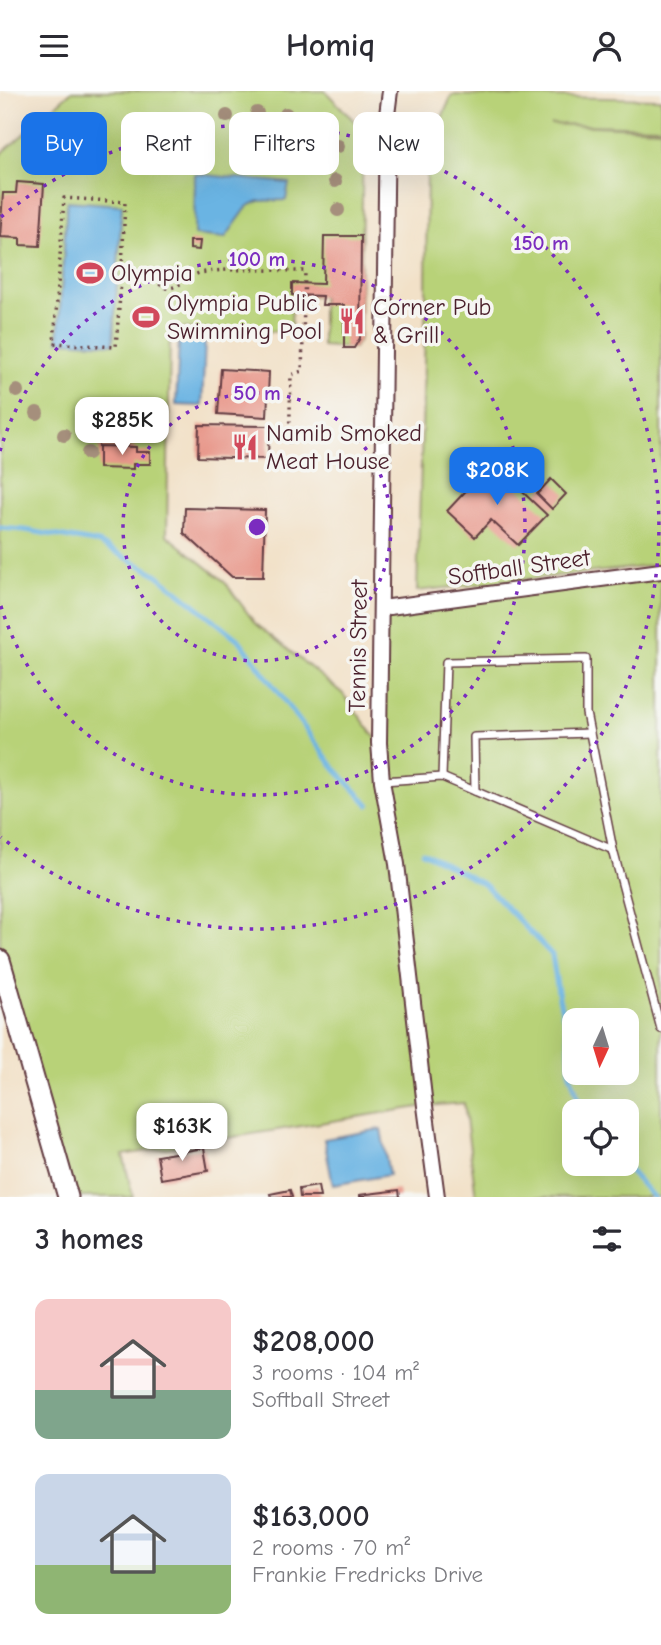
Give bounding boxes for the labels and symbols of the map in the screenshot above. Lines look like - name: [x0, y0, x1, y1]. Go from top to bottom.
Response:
- text: 150 m: [513, 231, 569, 255]
- text: 100 m: [229, 247, 285, 271]
- sports icon: Olympia: [75, 258, 105, 288]
- place label: Olympia: [111, 259, 193, 287]
- place label: Olympia Public Swimming Pool: [167, 289, 322, 345]
- place label: Corner Pub & Grill: [373, 293, 491, 349]
- sports icon: Olympia Public Swimming Pool: [131, 302, 161, 332]
- restaurant icon: Corner Pub & Grill: [337, 306, 367, 336]
- text: 50 m: [233, 381, 281, 405]
- pin: $285K: [73, 397, 171, 457]
- place label: Namib Smoked Meat House: [266, 419, 422, 475]
- restaurant icon: Namib Smoked Meat House: [230, 432, 260, 462]
- pin: $208K: [448, 447, 546, 507]
- centre of rings: [245, 515, 269, 539]
- street label: Softball Street: [446, 543, 593, 591]
- street label: Tennis Street: [343, 578, 373, 713]
- north arrow: [562, 1008, 639, 1085]
- pin: $163K: [133, 1103, 231, 1163]

